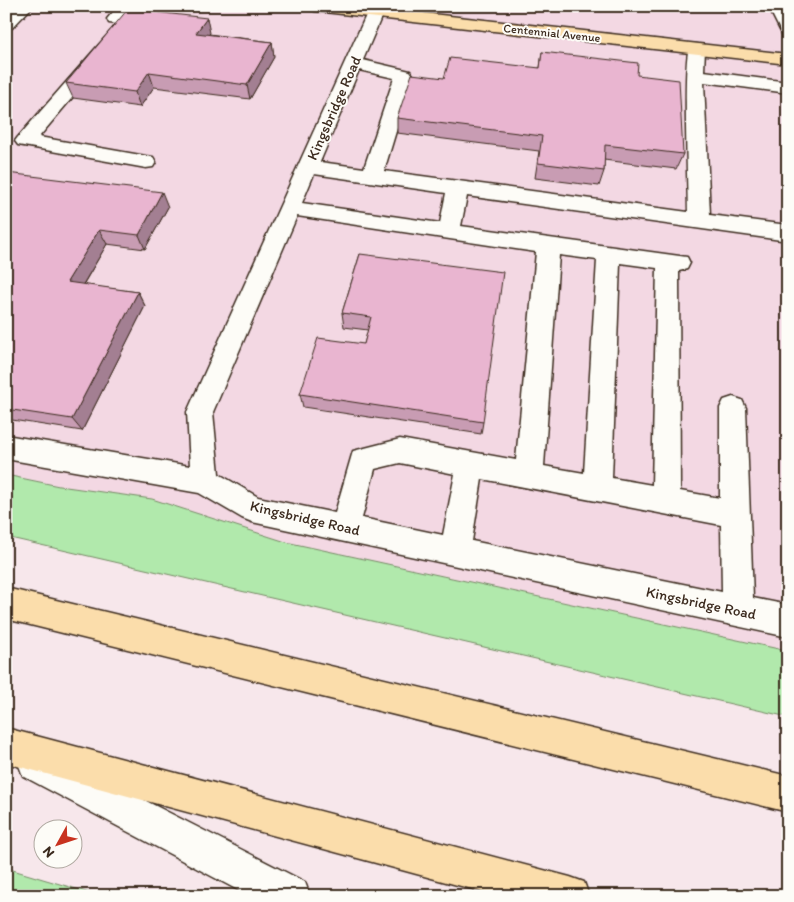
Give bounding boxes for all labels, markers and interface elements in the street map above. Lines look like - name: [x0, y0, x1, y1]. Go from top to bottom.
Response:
- street label: Centennial Avenue: [503, 21, 601, 45]
- street label: Kingsbridge Road: [303, 53, 365, 163]
- street label: Kingsbridge Road: [248, 497, 362, 539]
- street label: Kingsbridge Road: [644, 583, 758, 623]
- north arrow: [32, 820, 82, 870]
- text: N: [39, 843, 58, 861]

